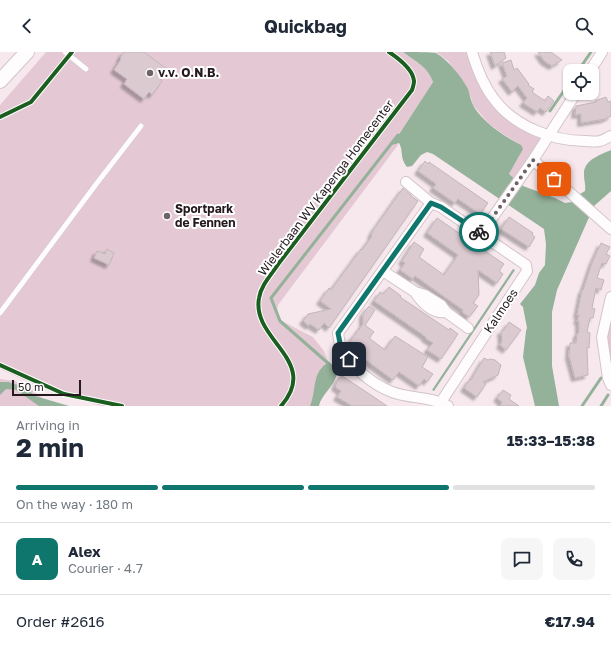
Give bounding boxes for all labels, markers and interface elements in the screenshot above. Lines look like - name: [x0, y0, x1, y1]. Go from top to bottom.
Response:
- icon: back: [16, 15, 38, 37]
- text: Quickbag: [264, 15, 347, 37]
- icon: search: [573, 15, 595, 37]
- map controls: [563, 64, 599, 100]
- button: locate: [563, 64, 599, 100]
- place label: v.v. O.N.B.: [158, 65, 219, 80]
- marker: v.v. O.N.B.: [145, 68, 155, 78]
- street label: Wielerbaan WV Kapenga Homecenter: [255, 97, 397, 279]
- pin: [537, 162, 571, 196]
- icon: bag: [543, 168, 565, 190]
- place label: Sportpark de Fennen: [175, 201, 235, 230]
- marker: Sportpark de Fennen: [162, 211, 172, 221]
- courier: [459, 212, 499, 252]
- icon: bike: [468, 221, 490, 243]
- street label: Kalmoes: [480, 286, 521, 336]
- pin: [332, 342, 366, 376]
- icon: home: [338, 348, 360, 370]
- scale bar: [12, 378, 81, 397]
- text: 50 m: [18, 380, 44, 393]
- text: Arriving in: [16, 417, 80, 433]
- text: 15:33–15:38: [507, 431, 595, 449]
- text: 2 min: [16, 432, 84, 463]
- text: On the way · 180 m: [16, 496, 133, 512]
- button: chat: [501, 538, 543, 580]
- button: phone: [553, 538, 595, 580]
- text: Alex: [68, 542, 101, 560]
- text: A: [32, 550, 42, 568]
- text: Courier · 4.7: [68, 560, 143, 576]
- text: Order #2616: [16, 612, 105, 630]
- text: €17.94: [545, 612, 595, 630]

